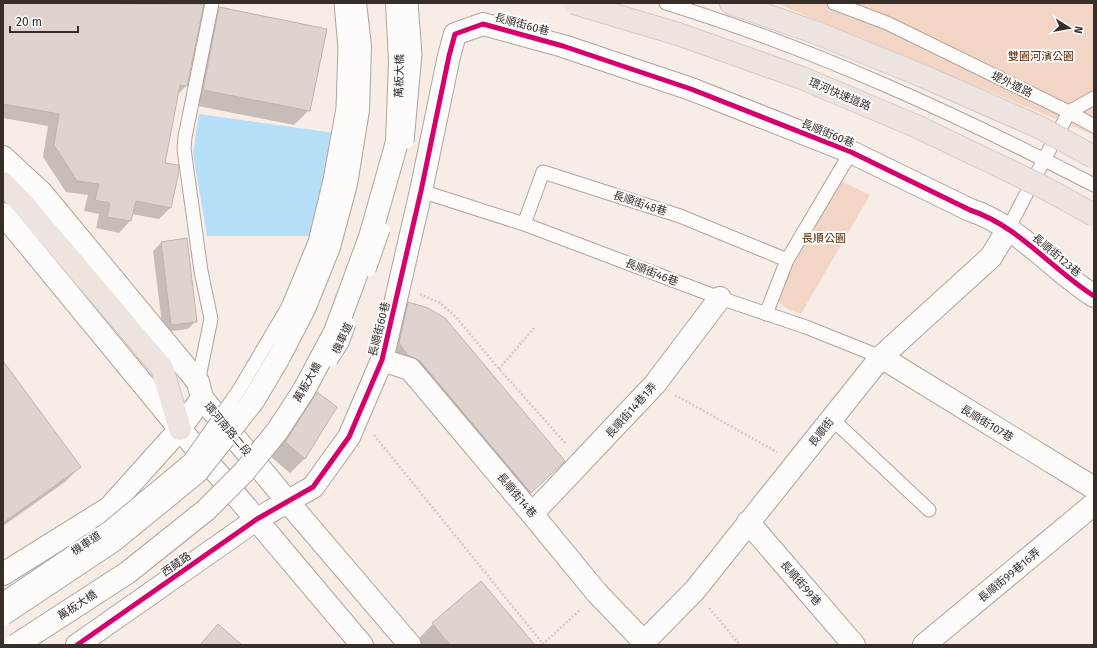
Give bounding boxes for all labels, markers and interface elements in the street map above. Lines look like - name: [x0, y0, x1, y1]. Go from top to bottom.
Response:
- scale bar: [10, 8, 78, 34]
- north arrow: [1049, 8, 1089, 48]
- street label: 長順街60巷: [493, 11, 551, 38]
- text: 20 m: [16, 15, 42, 29]
- text: N: [1071, 25, 1085, 35]
- park label: 雙園河濱公園: [1008, 50, 1074, 63]
- street label: 萬板大橋: [393, 54, 406, 98]
- street label: 堤外道路: [989, 69, 1034, 100]
- street label: 環河快速道路: [807, 76, 873, 113]
- street label: 長順街60巷: [799, 117, 856, 150]
- street label: 長順街48巷: [611, 189, 668, 218]
- street label: 長順街123巷: [1030, 231, 1084, 280]
- park label: 長順公園: [802, 232, 846, 245]
- street label: 長順街46巷: [623, 256, 680, 289]
- street label: 長順街60巷: [366, 300, 393, 358]
- street label: 機車道: [330, 321, 355, 356]
- street label: 萬板大橋: [291, 360, 324, 405]
- street label: 長順街14巷1弄: [603, 380, 660, 441]
- street label: 環河南路二段: [201, 400, 254, 459]
- street label: 長順街107巷: [958, 403, 1016, 444]
- street label: 長順街: [806, 415, 837, 449]
- street label: 長順街14巷: [494, 470, 539, 520]
- street label: 機車道: [69, 529, 104, 558]
- street label: 長順街99巷16弄: [976, 546, 1043, 605]
- street label: 西藏路: [159, 550, 194, 579]
- street label: 長順街99巷: [777, 558, 824, 609]
- street label: 萬板大橋: [55, 588, 99, 623]

